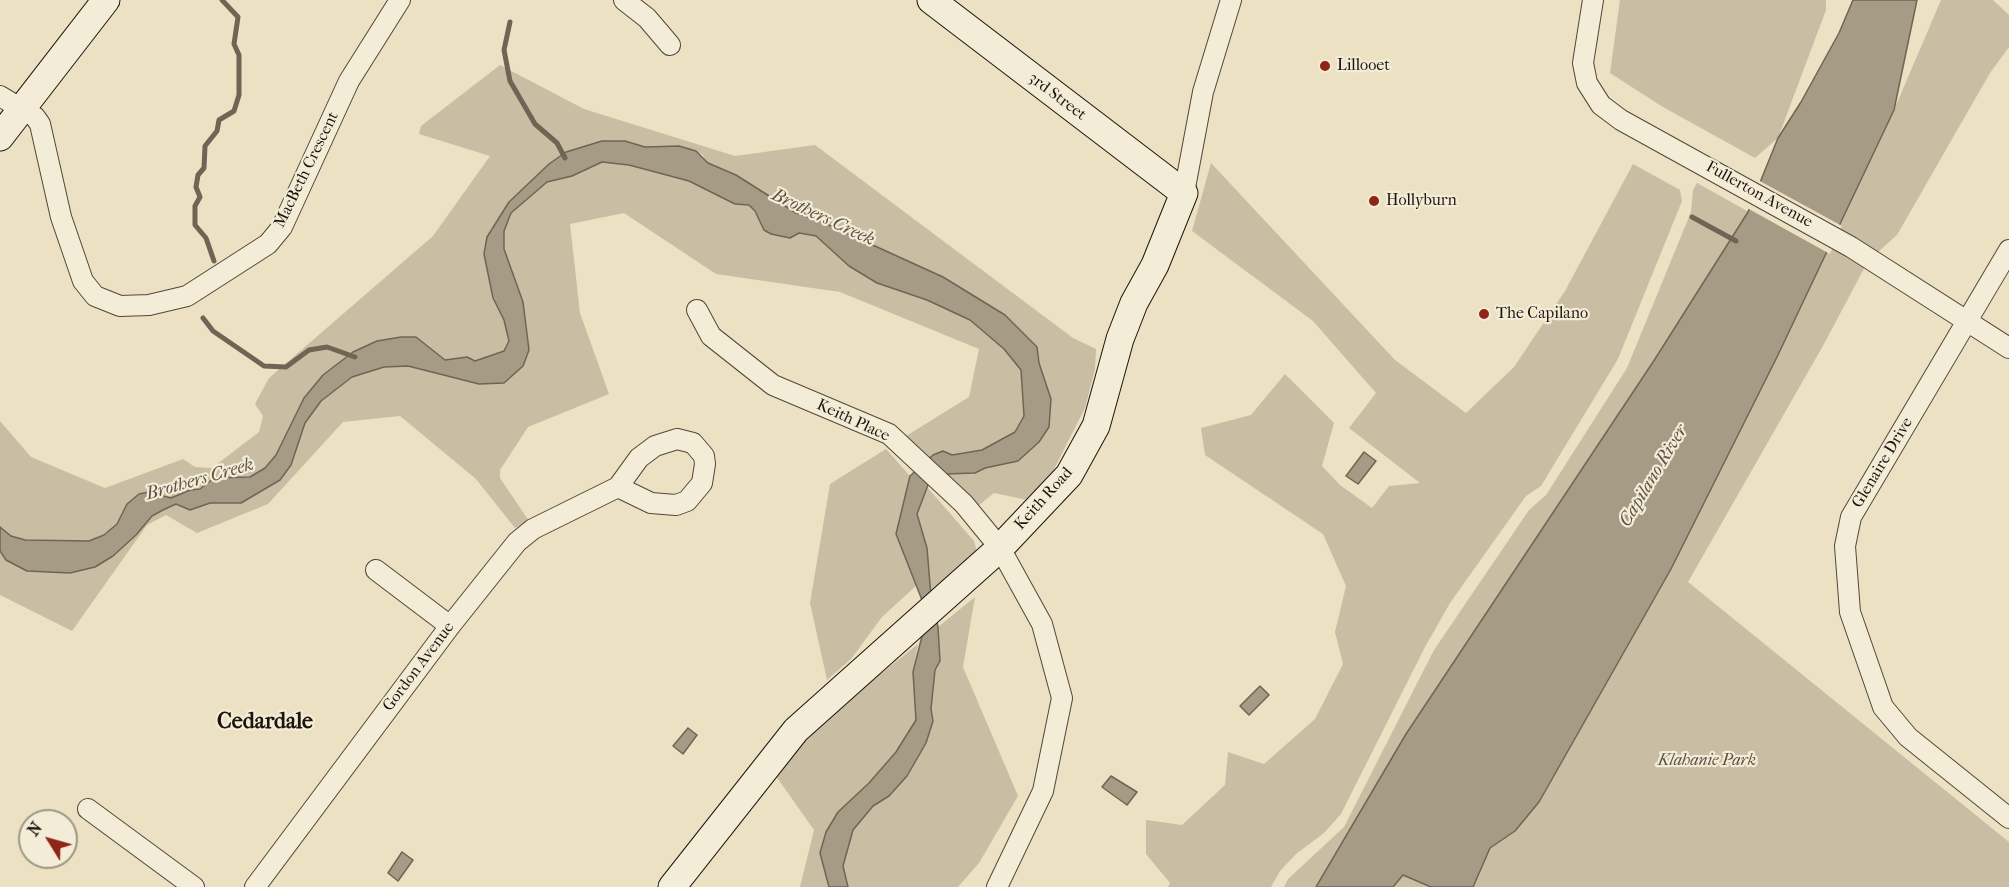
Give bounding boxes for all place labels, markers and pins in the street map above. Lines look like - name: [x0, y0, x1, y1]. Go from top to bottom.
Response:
- place label: Lillooet: [1337, 56, 1390, 76]
- marker: Lillooet: [1318, 59, 1332, 73]
- place label: Hollyburn: [1386, 191, 1457, 211]
- marker: Hollyburn: [1367, 194, 1381, 208]
- place label: The Capilano: [1496, 304, 1588, 324]
- marker: The Capilano: [1477, 307, 1491, 321]

